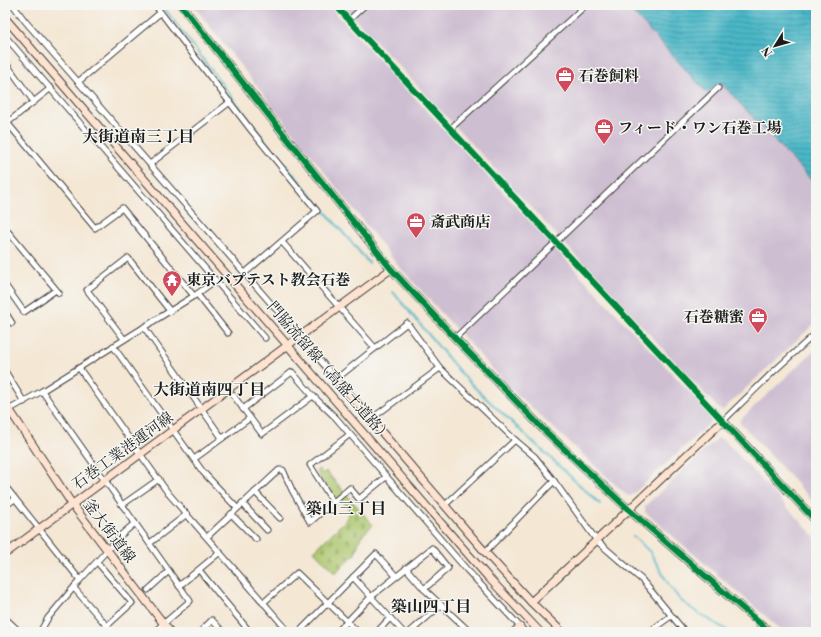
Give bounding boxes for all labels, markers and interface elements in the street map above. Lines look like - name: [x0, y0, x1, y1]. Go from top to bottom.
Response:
- north arrow: [755, 26, 795, 66]
- text: N: [759, 43, 776, 59]
- office icon: 石巻飼料: [554, 65, 576, 93]
- place label: 石巻飼料: [579, 67, 639, 86]
- office icon: フィード・ワン石巻工場: [593, 117, 615, 145]
- place label: フィード・ワン石巻工場: [618, 119, 782, 138]
- district label: 大街道南三丁目: [82, 127, 194, 147]
- office icon: 斎武商店: [405, 211, 427, 239]
- place label: 斎武商店: [430, 213, 490, 232]
- temple icon: 東京バプテスト教会石巻: [161, 269, 183, 297]
- place label: 東京バプテスト教会石巻: [186, 271, 350, 290]
- street label: 門脇流留線（高盛土道路）: [263, 298, 395, 446]
- office icon: 石巻糖蜜: [747, 306, 769, 334]
- place label: 石巻糖蜜: [684, 308, 744, 327]
- district label: 大街道南四丁目: [153, 380, 265, 400]
- street label: 石巻工業港運河線: [69, 408, 177, 494]
- street label: 釜大街道線: [79, 495, 139, 567]
- district label: 築山三丁目: [306, 499, 386, 519]
- district label: 築山四丁目: [391, 597, 471, 617]

